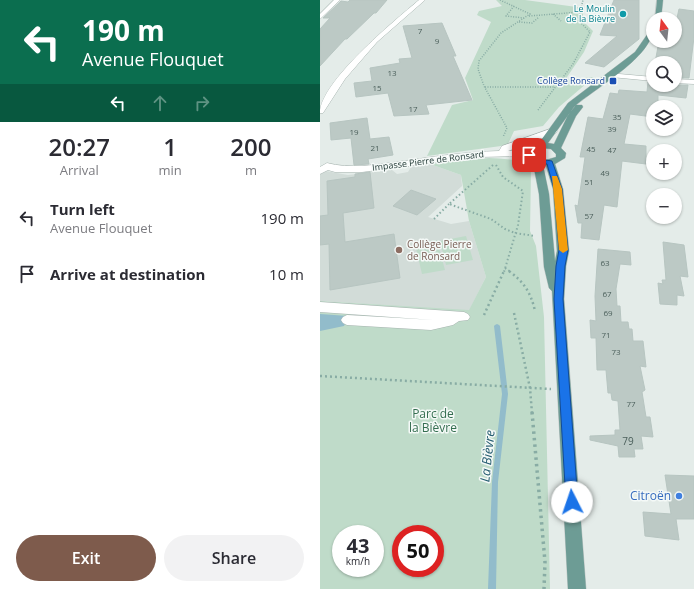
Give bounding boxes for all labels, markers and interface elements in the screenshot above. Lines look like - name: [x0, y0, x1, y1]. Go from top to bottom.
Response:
- place label: Le Moulin de la Bièvre: [566, 2, 615, 25]
- marker: Le Moulin de la Bièvre: [618, 9, 628, 19]
- text: 190 m: [82, 11, 165, 49]
- north arrow: [646, 12, 682, 48]
- map controls: [646, 12, 682, 224]
- icon: left: [16, 16, 68, 68]
- house number: 7: [418, 25, 423, 36]
- house number: 9: [435, 35, 440, 46]
- text: Avenue Flouquet: [82, 47, 224, 71]
- button: search: [646, 56, 682, 92]
- house number: 13: [387, 67, 397, 78]
- place label: Collège Ronsard: [537, 74, 605, 87]
- marker: Collège Ronsard: [608, 76, 618, 86]
- house number: 15: [372, 82, 382, 93]
- icon: left: [107, 92, 129, 114]
- icon: ahead: [149, 92, 171, 114]
- icon: right: [191, 92, 213, 114]
- button: layers: [646, 100, 682, 136]
- house number: 17: [408, 103, 418, 114]
- house number: 35: [612, 111, 622, 122]
- house number: 39: [607, 123, 617, 134]
- house number: 19: [349, 126, 359, 137]
- text: 20:27: [49, 130, 110, 163]
- text: 1: [163, 130, 177, 163]
- text: 200: [230, 130, 271, 163]
- pin: [512, 138, 546, 172]
- house number: 21: [370, 142, 380, 153]
- house number: 45: [586, 143, 596, 154]
- icon: arrive: [518, 144, 540, 166]
- house number: 47: [607, 144, 617, 155]
- button: +: [646, 144, 682, 180]
- street label: Impasse Pierre de Ronsard: [371, 147, 485, 174]
- text: Arrival: [60, 161, 99, 179]
- text: min: [159, 161, 182, 179]
- text: m: [245, 161, 257, 179]
- house number: 49: [600, 167, 610, 178]
- house number: 51: [584, 176, 594, 187]
- button: −: [646, 188, 682, 224]
- text: Turn left: [50, 199, 115, 219]
- icon: left: [16, 207, 38, 229]
- text: 190 m: [260, 208, 304, 228]
- house number: 57: [584, 210, 594, 221]
- text: Avenue Flouquet: [50, 219, 152, 237]
- place label: Collège Pierre de Ronsard: [407, 237, 472, 263]
- marker: Collège Pierre de Ronsard: [394, 245, 404, 255]
- house number: 63: [600, 257, 610, 268]
- icon: arrive: [16, 263, 38, 285]
- text: Arrive at destination: [50, 264, 205, 284]
- text: 10 m: [269, 264, 304, 284]
- house number: 67: [602, 288, 612, 299]
- house number: 69: [603, 307, 613, 318]
- house number: 71: [601, 329, 611, 340]
- house number: 73: [611, 346, 621, 357]
- house number: 77: [626, 398, 636, 409]
- park label: Parc de la Bièvre: [409, 405, 457, 436]
- water label: La Bièvre: [475, 429, 499, 483]
- house number: 79: [622, 434, 634, 448]
- position arrow: [551, 481, 593, 523]
- place label: Citroën: [630, 487, 671, 504]
- marker: Citroën: [674, 491, 684, 501]
- speed limit sign: 50: [392, 525, 444, 577]
- text: 43: [347, 532, 369, 559]
- button: Exit: [16, 535, 156, 581]
- button: Share: [164, 535, 304, 581]
- text: km/h: [346, 554, 370, 568]

